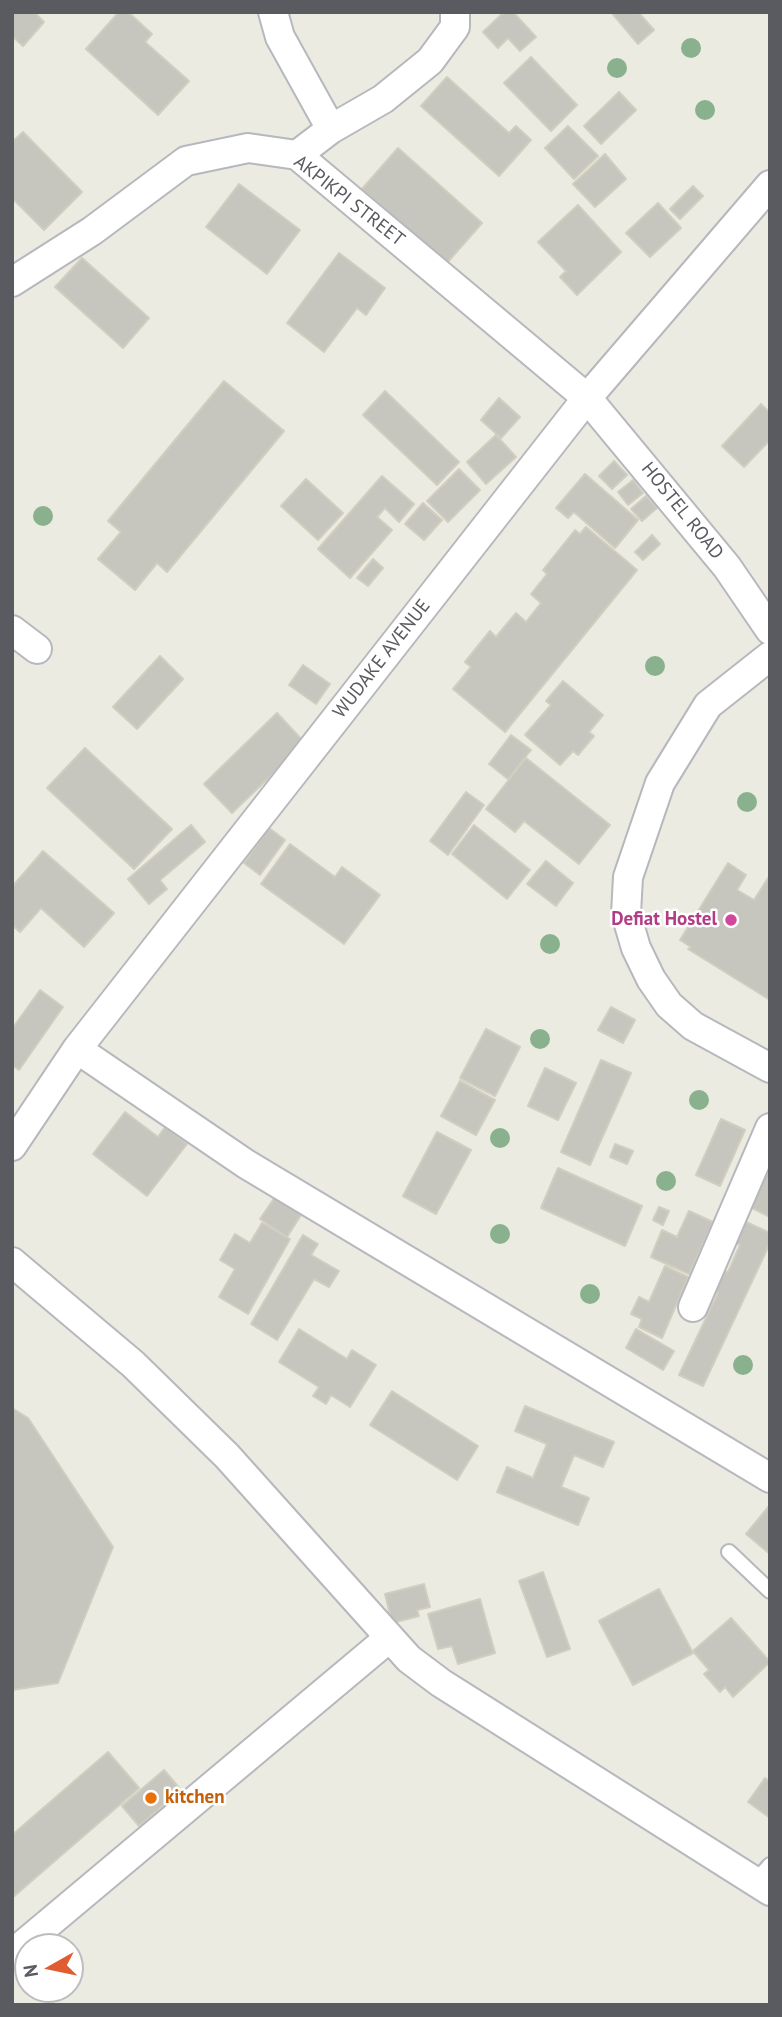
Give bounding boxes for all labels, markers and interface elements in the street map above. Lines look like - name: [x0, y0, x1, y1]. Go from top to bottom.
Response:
- street label: AKPIKPI STREET: [289, 151, 409, 251]
- street label: HOSTEL ROAD: [636, 458, 728, 564]
- street label: WUDAKE AVENUE: [328, 595, 436, 723]
- place label: Defiat Hostel: [611, 909, 717, 931]
- marker: Defiat Hostel: [723, 912, 739, 928]
- place label: kitchen: [165, 1787, 225, 1809]
- marker: kitchen: [143, 1790, 159, 1806]
- north arrow: [14, 1933, 84, 2003]
- text: N: [17, 1963, 43, 1979]

